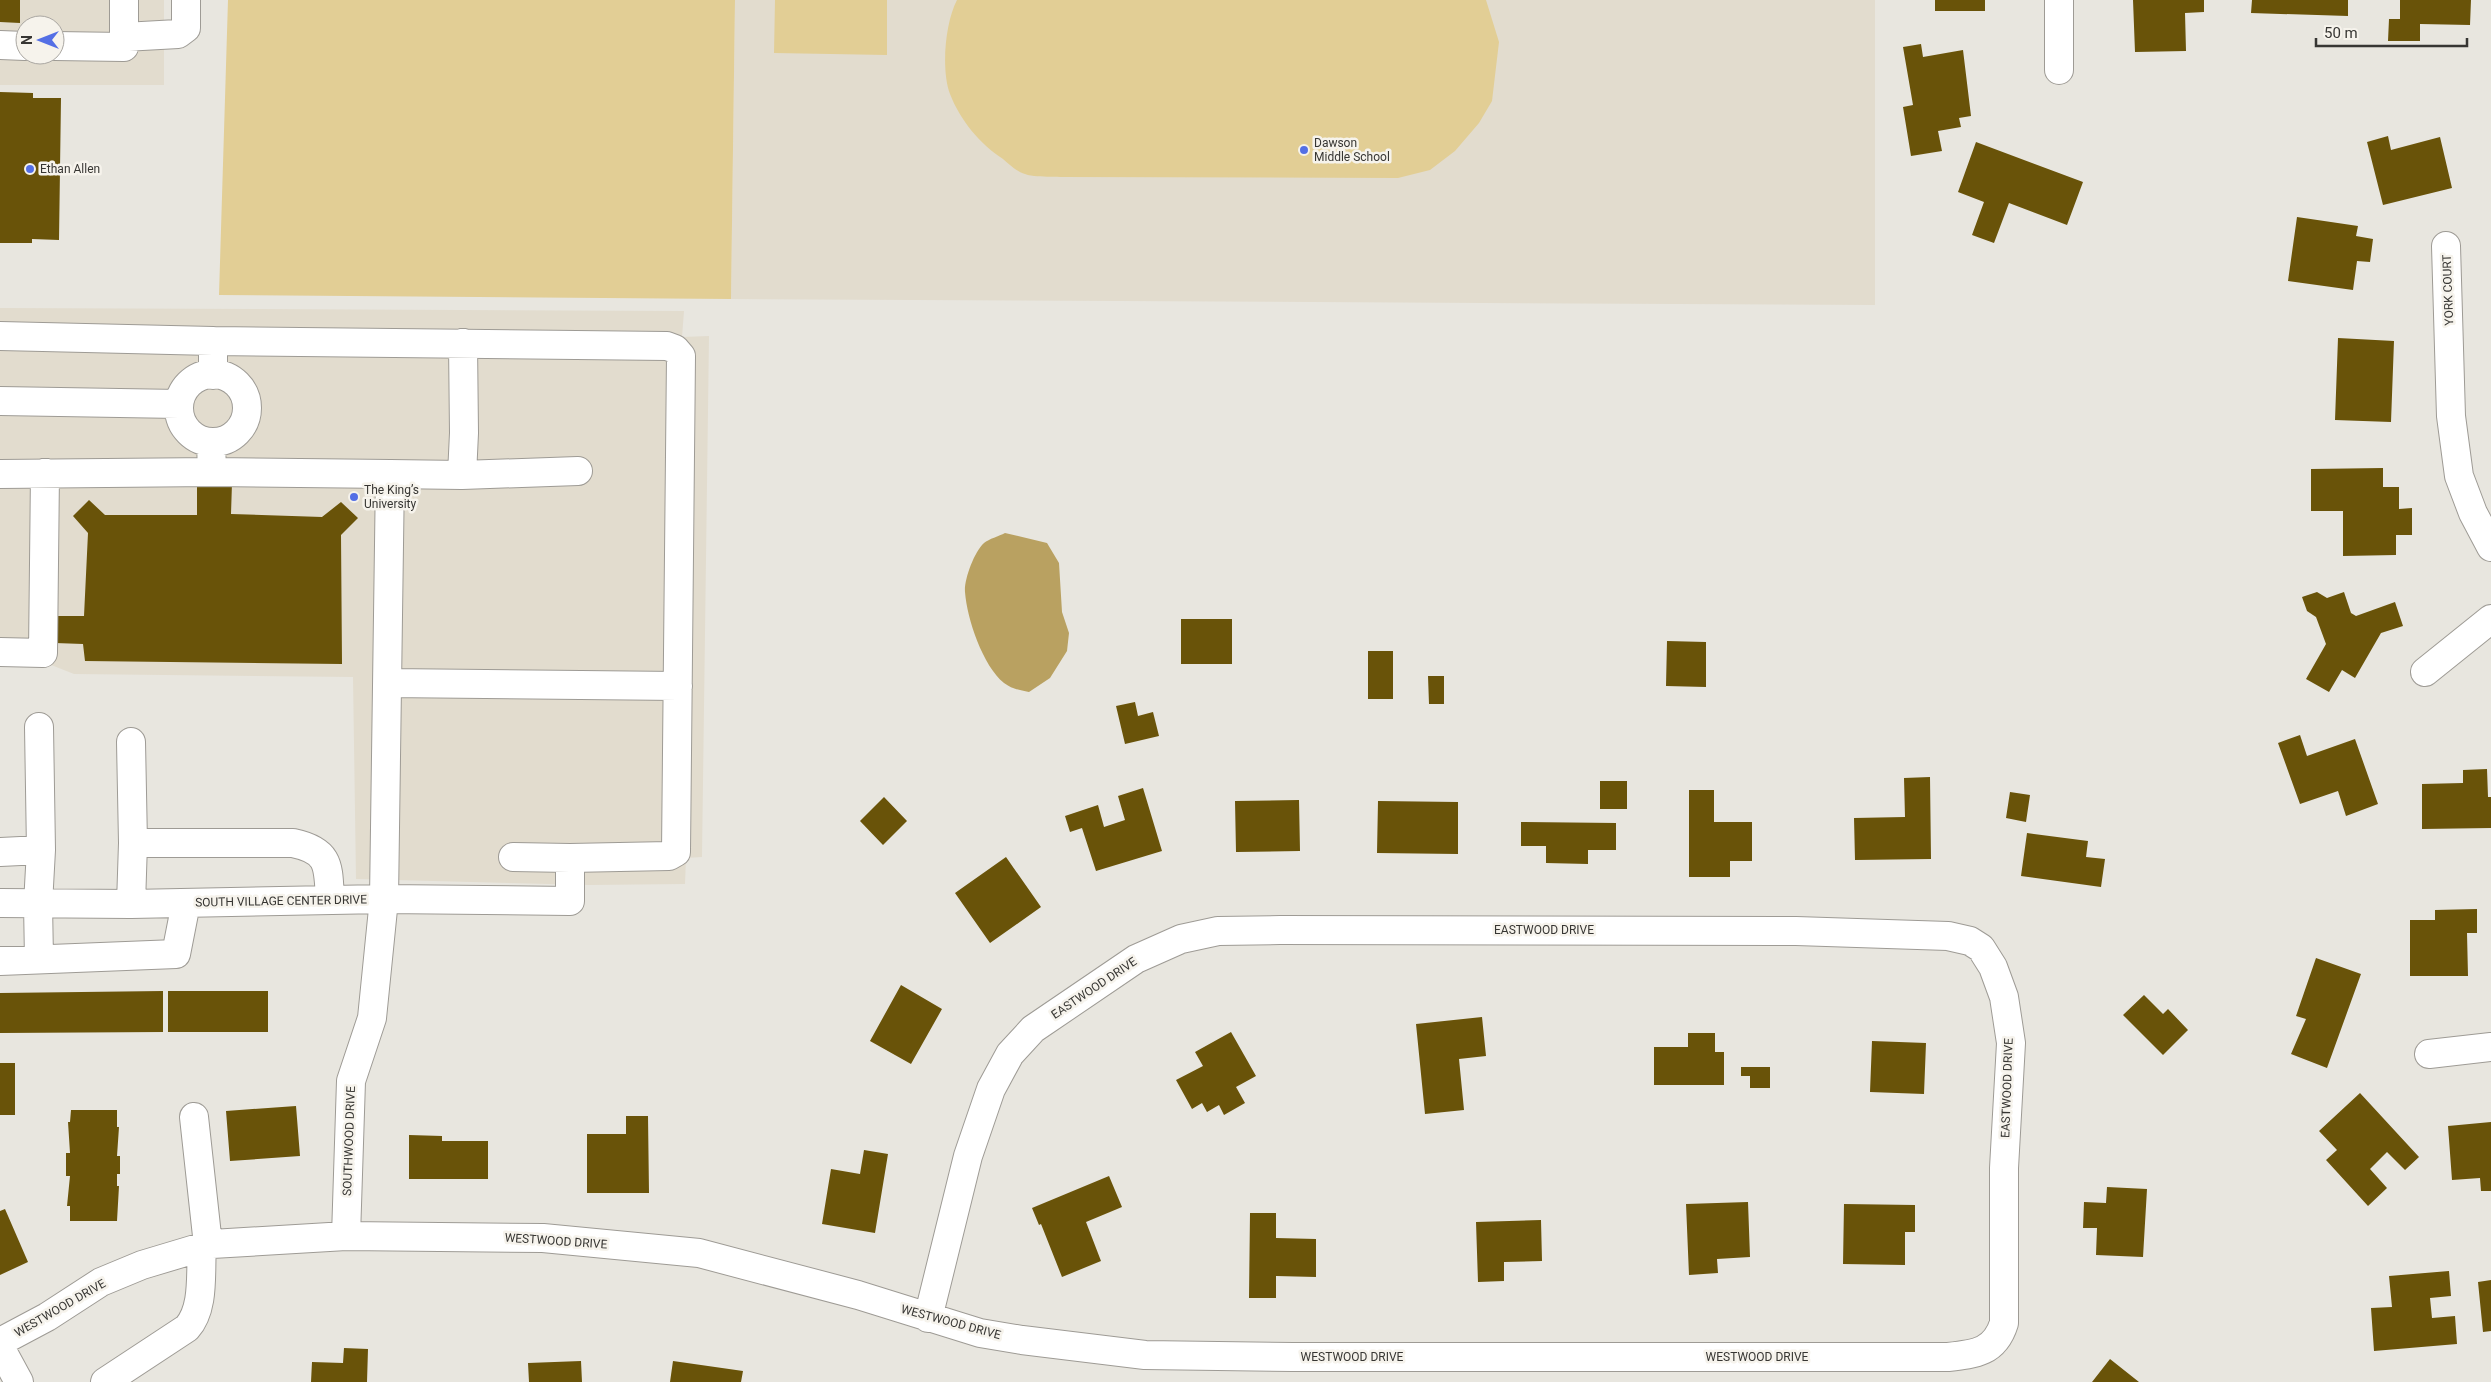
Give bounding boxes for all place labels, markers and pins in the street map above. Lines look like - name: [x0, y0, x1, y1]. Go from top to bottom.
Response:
- place label: Dawson Middle School: [1314, 136, 1390, 164]
- marker: Dawson Middle School: [1298, 144, 1310, 156]
- place label: Ethan Allen: [40, 162, 100, 176]
- marker: Ethan Allen: [24, 163, 36, 175]
- place label: The King’s University: [364, 483, 419, 511]
- marker: The King’s University: [348, 491, 360, 503]

